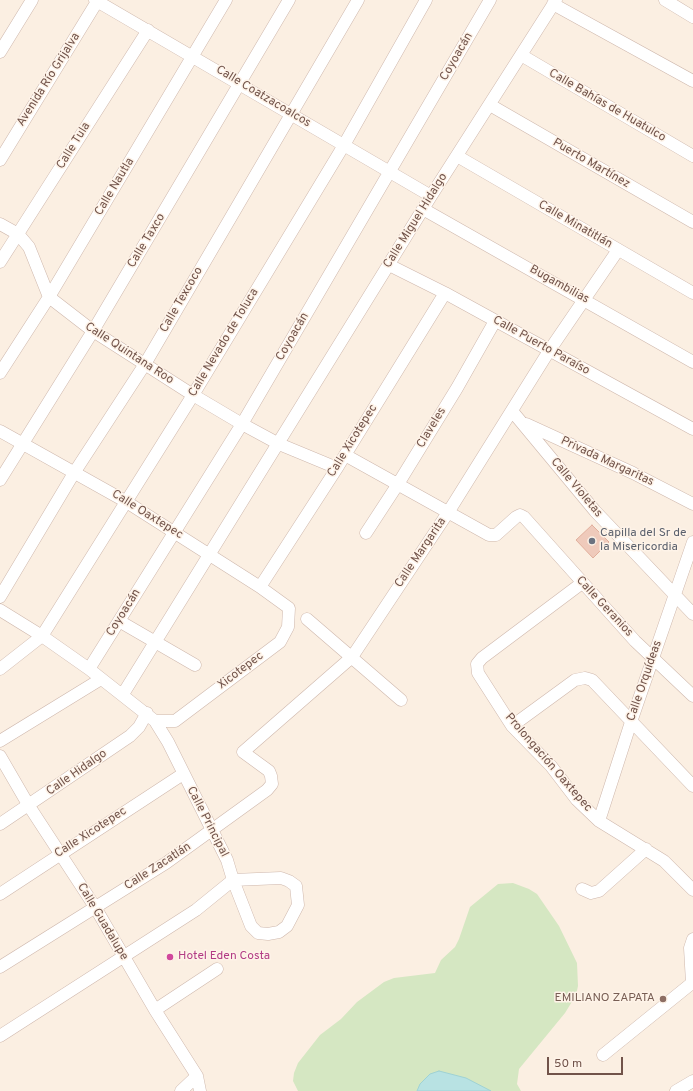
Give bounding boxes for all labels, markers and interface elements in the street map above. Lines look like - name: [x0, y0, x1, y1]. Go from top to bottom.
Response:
- street label: Coyoacán: [437, 30, 477, 84]
- street label: Avenida Río Grijalva: [14, 31, 84, 129]
- street label: Calle Coatzacoalcos: [213, 63, 313, 131]
- street label: Calle Bahías de Huatulco: [546, 67, 668, 145]
- street label: Calle Tula: [54, 120, 94, 172]
- street label: Puerto Martínez: [550, 136, 632, 192]
- street label: Calle Nautla: [92, 156, 138, 218]
- street label: Calle Miguel Hidalgo: [381, 171, 451, 271]
- street label: Calle Minatitlán: [535, 198, 615, 252]
- street label: Calle Taxco: [125, 211, 169, 271]
- street label: Bugambilias: [527, 263, 591, 307]
- street label: Calle Texcoco: [157, 265, 207, 335]
- street label: Calle Nevado de Toluca: [186, 286, 262, 400]
- street label: Coyoacán: [273, 310, 313, 364]
- street label: Calle Puerto Paraíso: [490, 313, 592, 379]
- street label: Calle Quintana Roo: [82, 320, 176, 388]
- street label: Calle Xicotepec: [325, 402, 381, 480]
- street label: Claveles: [414, 405, 450, 451]
- street label: Privada Margaritas: [558, 434, 656, 490]
- street label: Calle Violetas: [547, 455, 605, 521]
- street label: Calle Oaxtepec: [109, 487, 185, 543]
- street label: Calle Margarita: [392, 515, 450, 591]
- place label: Capilla del Sr de la Misericordia: [600, 527, 687, 555]
- marker: Capilla del Sr de la Misericordia: [587, 536, 597, 546]
- street label: Calle Geranios: [572, 574, 636, 640]
- street label: Coyoacán: [104, 587, 144, 639]
- street label: Calle Orquídeas: [624, 639, 666, 723]
- street label: Xicotepec: [215, 649, 267, 693]
- street label: Prolongación Oaxtepec: [501, 711, 595, 815]
- street label: Calle Hidalgo: [44, 747, 110, 799]
- street label: Calle Principal: [183, 784, 231, 860]
- street label: Calle Xicotepec: [52, 804, 130, 862]
- street label: Calle Zacatlán: [122, 840, 194, 894]
- street label: Calle Guadalupe: [73, 881, 131, 963]
- place label: Hotel Eden Costa: [178, 950, 270, 964]
- marker: Hotel Eden Costa: [165, 952, 175, 962]
- place label: EMILIANO ZAPATA: [555, 992, 655, 1006]
- marker: EMILIANO ZAPATA: [658, 994, 668, 1004]
- scale bar: [549, 1049, 625, 1075]
- text: 50 m: [554, 1056, 582, 1072]

